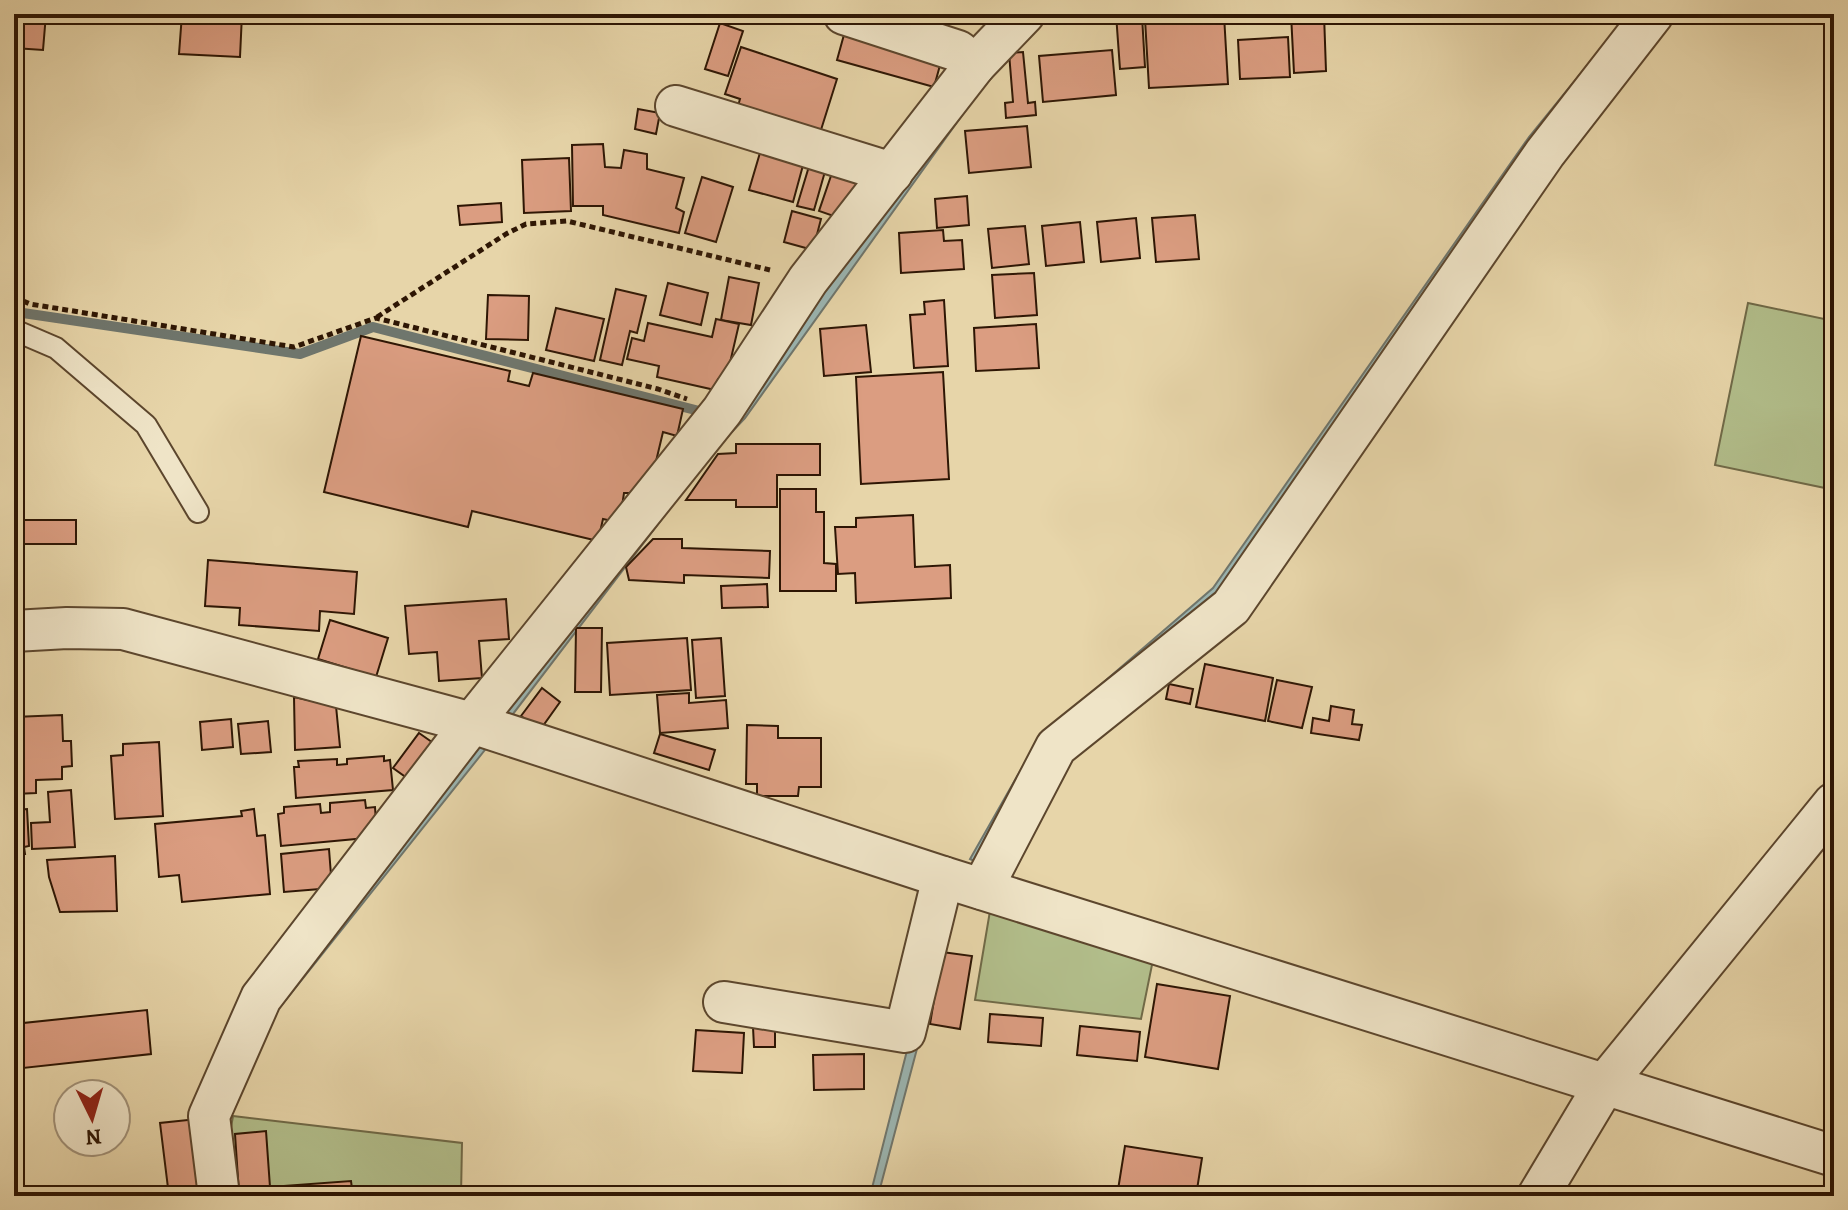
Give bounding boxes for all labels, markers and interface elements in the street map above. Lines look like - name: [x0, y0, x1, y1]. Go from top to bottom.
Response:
- north arrow: [52, 1078, 132, 1158]
- text: N: [84, 1121, 103, 1153]

